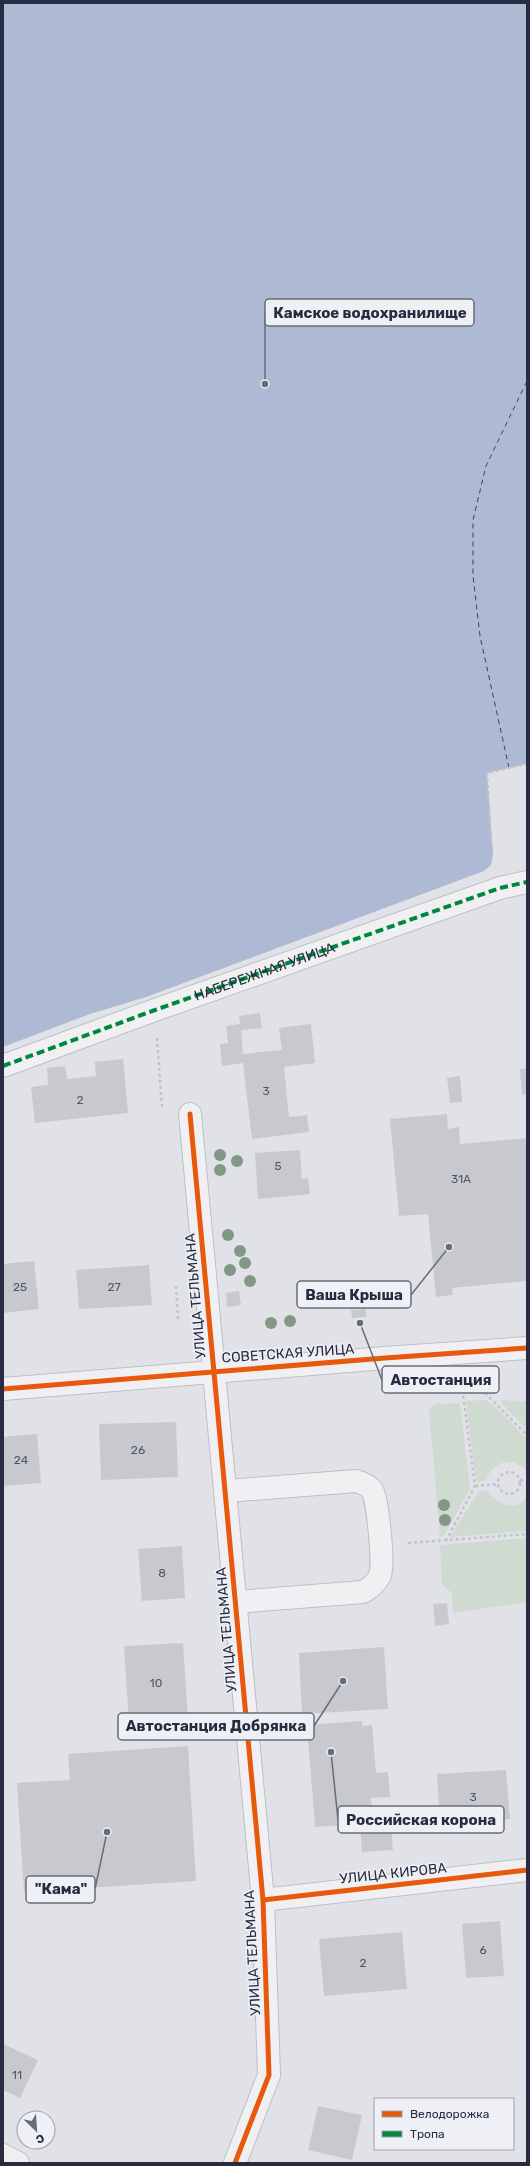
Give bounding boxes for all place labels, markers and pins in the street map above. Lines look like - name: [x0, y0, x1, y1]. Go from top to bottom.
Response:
- callout: Камское водохранилище: [265, 299, 474, 326]
- callout: Ваша Крыша: [297, 1281, 411, 1308]
- callout: Автостанция: [382, 1366, 499, 1393]
- callout: Автостанция Добрянка: [118, 1713, 314, 1740]
- callout: Российская корона: [338, 1806, 504, 1833]
- callout: "Кама": [26, 1876, 95, 1903]

